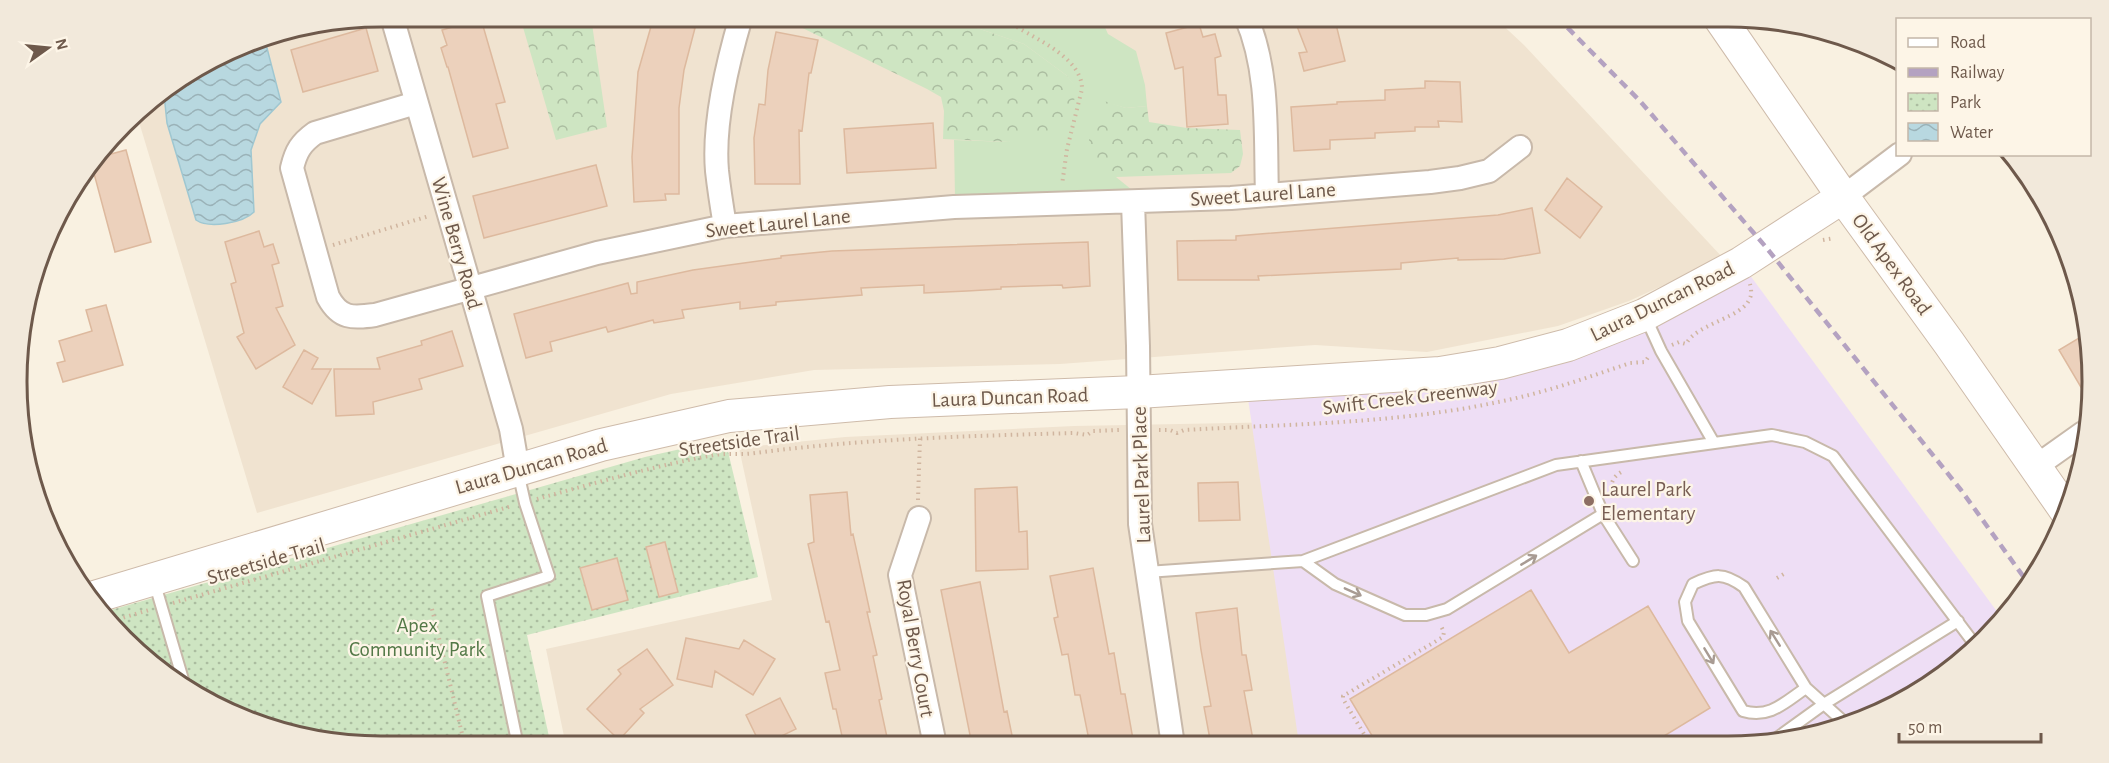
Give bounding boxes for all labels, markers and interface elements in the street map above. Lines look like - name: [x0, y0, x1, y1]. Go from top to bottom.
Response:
- north arrow: [18, 18, 78, 78]
- legend: [1896, 18, 2091, 156]
- text: Road: [1950, 34, 1986, 52]
- text: N: [52, 37, 71, 52]
- text: Railway: [1950, 64, 2005, 82]
- text: Park: [1950, 94, 1982, 112]
- text: Water: [1950, 124, 1993, 142]
- street label: Wine Berry Road: [428, 175, 485, 312]
- street label: Sweet Laurel Lane: [1190, 179, 1336, 210]
- street label: Sweet Laurel Lane: [705, 205, 852, 242]
- street label: Old Apex Road: [1848, 210, 1935, 319]
- street label: Laura Duncan Road: [1587, 258, 1737, 345]
- street label: Swift Creek Greenway: [1321, 376, 1499, 419]
- street label: Laura Duncan Road: [931, 384, 1089, 411]
- street label: Laurel Park Place: [1129, 406, 1154, 544]
- street label: Streetside Trail: [677, 423, 801, 460]
- street label: Laura Duncan Road: [453, 435, 610, 498]
- place label: Laurel Park Elementary: [1601, 479, 1696, 524]
- marker: Laurel Park Elementary: [1582, 494, 1596, 508]
- street label: Streetside Trail: [205, 535, 328, 588]
- one-way arrow: [1520, 553, 1537, 565]
- street label: Royal Berry Court: [893, 577, 938, 719]
- one-way arrow: [1344, 586, 1362, 598]
- park label: Apex Community Park: [349, 615, 485, 660]
- one-way arrow: [1769, 630, 1781, 647]
- one-way arrow: [1703, 647, 1715, 664]
- scale bar: [1899, 706, 2042, 744]
- text: 50 m: [1908, 719, 1942, 737]

